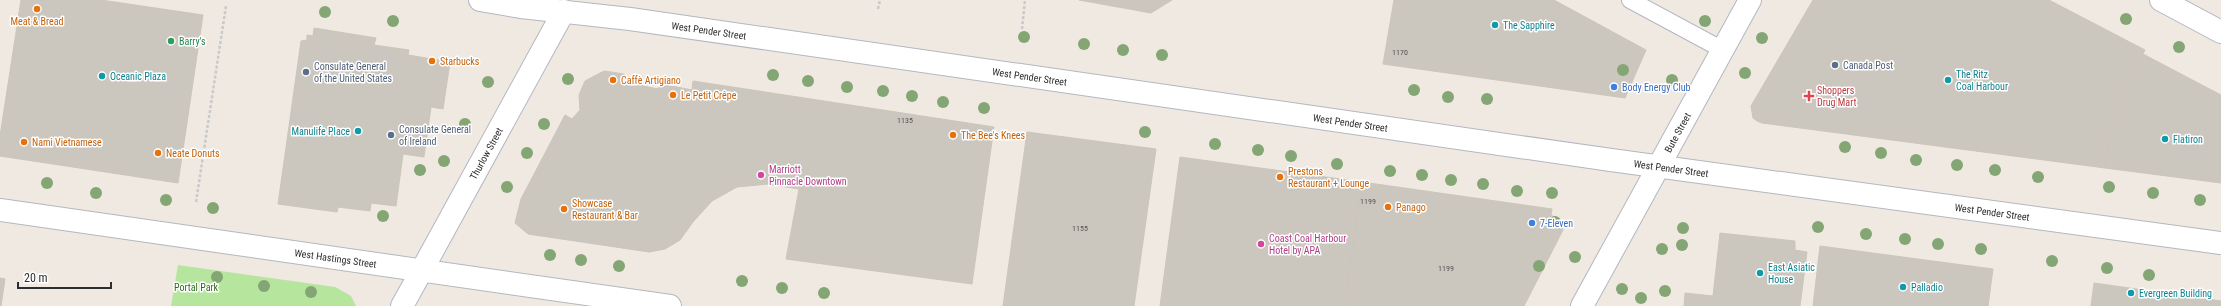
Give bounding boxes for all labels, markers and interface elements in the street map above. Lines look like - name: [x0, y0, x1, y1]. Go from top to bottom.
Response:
- marker: Meat & Bread: [32, 4, 42, 14]
- place label: Meat & Bread: [11, 16, 63, 27]
- street label: West Pender Street: [671, 20, 747, 42]
- marker: The Sapphire: [1490, 20, 1500, 30]
- place label: The Sapphire: [1503, 20, 1555, 31]
- marker: Barry's: [166, 36, 176, 46]
- place label: Barry's: [179, 36, 206, 47]
- house number: 1170: [1392, 48, 1408, 57]
- marker: Starbucks: [427, 56, 437, 66]
- place label: Starbucks: [440, 56, 480, 67]
- marker: Canada Post: [1830, 60, 1840, 70]
- place label: Canada Post: [1843, 60, 1893, 71]
- place label: Consulate General of the United States: [314, 61, 392, 84]
- street label: West Pender Street: [991, 66, 1068, 88]
- marker: Consulate General of the United States: [301, 67, 311, 77]
- place label: The Ritz Coal Harbour: [1956, 69, 2008, 92]
- marker: Oceanic Plaza: [97, 71, 107, 81]
- place label: Oceanic Plaza: [110, 71, 166, 82]
- marker: Caffè Artigiano: [608, 75, 618, 85]
- place label: Caffè Artigiano: [621, 75, 681, 86]
- marker: The Ritz Coal Harbour: [1943, 75, 1953, 85]
- marker: Body Energy Club: [1609, 82, 1619, 92]
- place label: Body Energy Club: [1622, 82, 1691, 93]
- place label: Shoppers Drug Mart: [1817, 85, 1856, 108]
- marker: Le Petit Crêpe: [668, 90, 678, 100]
- place label: Le Petit Crêpe: [681, 90, 737, 101]
- marker: Shoppers Drug Mart: [1804, 91, 1814, 101]
- street label: Bute Street: [1662, 111, 1693, 154]
- street label: West Pender Street: [1312, 112, 1388, 134]
- house number: 1135: [897, 116, 913, 125]
- place label: Consulate General of Ireland: [399, 124, 471, 147]
- place label: Manulife Place: [291, 126, 350, 137]
- marker: Manulife Place: [353, 126, 363, 136]
- street label: Thurlow Street: [468, 126, 505, 181]
- marker: Consulate General of Ireland: [386, 130, 396, 140]
- marker: The Bee's Knees: [948, 130, 958, 140]
- place label: The Bee's Knees: [961, 130, 1026, 141]
- marker: Flatiron: [2160, 134, 2170, 144]
- place label: Flatiron: [2173, 134, 2203, 145]
- marker: Nami Vietnamese: [19, 137, 29, 147]
- place label: Nami Vietnamese: [32, 137, 102, 148]
- marker: Neate Donuts: [153, 148, 163, 158]
- place label: Neate Donuts: [166, 148, 220, 159]
- street label: West Pender Street: [1633, 158, 1709, 179]
- place label: Marriott Pinnacle Downtown: [769, 164, 847, 187]
- place label: Prestons Restaurant + Lounge: [1288, 166, 1370, 189]
- marker: Marriott Pinnacle Downtown: [756, 170, 766, 180]
- marker: Prestons Restaurant + Lounge: [1275, 172, 1285, 182]
- house number: 1199: [1360, 197, 1376, 206]
- place label: Showcase Restaurant & Bar: [572, 198, 638, 221]
- marker: Panago: [1383, 202, 1393, 212]
- place label: Panago: [1396, 202, 1426, 213]
- street label: West Pender Street: [1954, 202, 2030, 223]
- marker: Showcase Restaurant & Bar: [559, 204, 569, 214]
- marker: 7-Eleven: [1527, 218, 1537, 228]
- place label: 7-Eleven: [1540, 218, 1573, 229]
- house number: 1155: [1072, 224, 1088, 233]
- place label: Coast Coal Harbour Hotel by APA: [1269, 233, 1346, 256]
- marker: Coast Coal Harbour Hotel by APA: [1256, 239, 1266, 249]
- street label: West Hastings Street: [294, 247, 377, 270]
- place label: East Asiatic House: [1768, 262, 1815, 285]
- scale bar: [18, 264, 111, 290]
- house number: 1199: [1438, 264, 1454, 273]
- marker: East Asiatic House: [1755, 268, 1765, 278]
- text: 20 m: [24, 271, 48, 285]
- park label: Portal Park: [174, 282, 218, 293]
- marker: Palladio: [1898, 282, 1908, 292]
- place label: Palladio: [1911, 282, 1943, 293]
- marker: Evergreen Building: [2126, 288, 2136, 298]
- place label: Evergreen Building: [2139, 288, 2212, 299]

